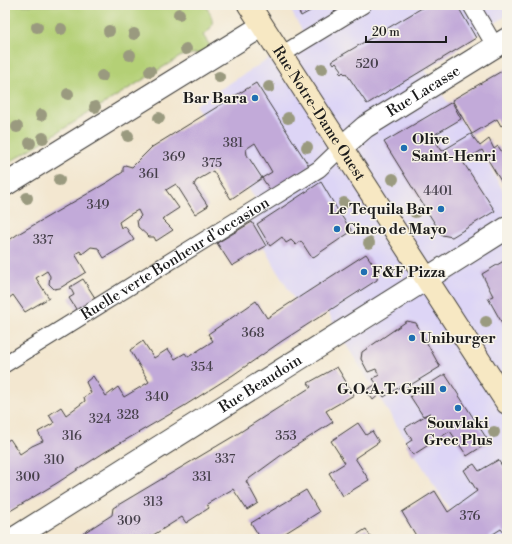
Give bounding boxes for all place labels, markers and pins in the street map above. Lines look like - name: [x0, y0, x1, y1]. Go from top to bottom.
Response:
- place label: Bar Bara: [183, 89, 248, 108]
- marker: Bar Bara: [250, 93, 260, 103]
- place label: Olive Saint-Henri: [412, 130, 496, 166]
- marker: Olive Saint-Henri: [399, 143, 409, 153]
- place label: Le Tequila Bar: [329, 200, 433, 219]
- marker: Le Tequila Bar: [436, 204, 446, 214]
- place label: Cinco de Mayo: [345, 220, 447, 239]
- marker: Cinco de Mayo: [332, 224, 342, 234]
- place label: F&F Pizza: [372, 263, 447, 282]
- marker: F&F Pizza: [359, 267, 369, 277]
- place label: Uniburger: [420, 329, 496, 348]
- marker: Uniburger: [407, 333, 417, 343]
- place label: G.O.A.T. Grill: [337, 380, 435, 399]
- marker: G.O.A.T. Grill: [438, 384, 448, 394]
- marker: Souvlaki Grec Plus: [453, 403, 463, 413]
- place label: Souvlaki Grec Plus: [424, 414, 492, 450]

